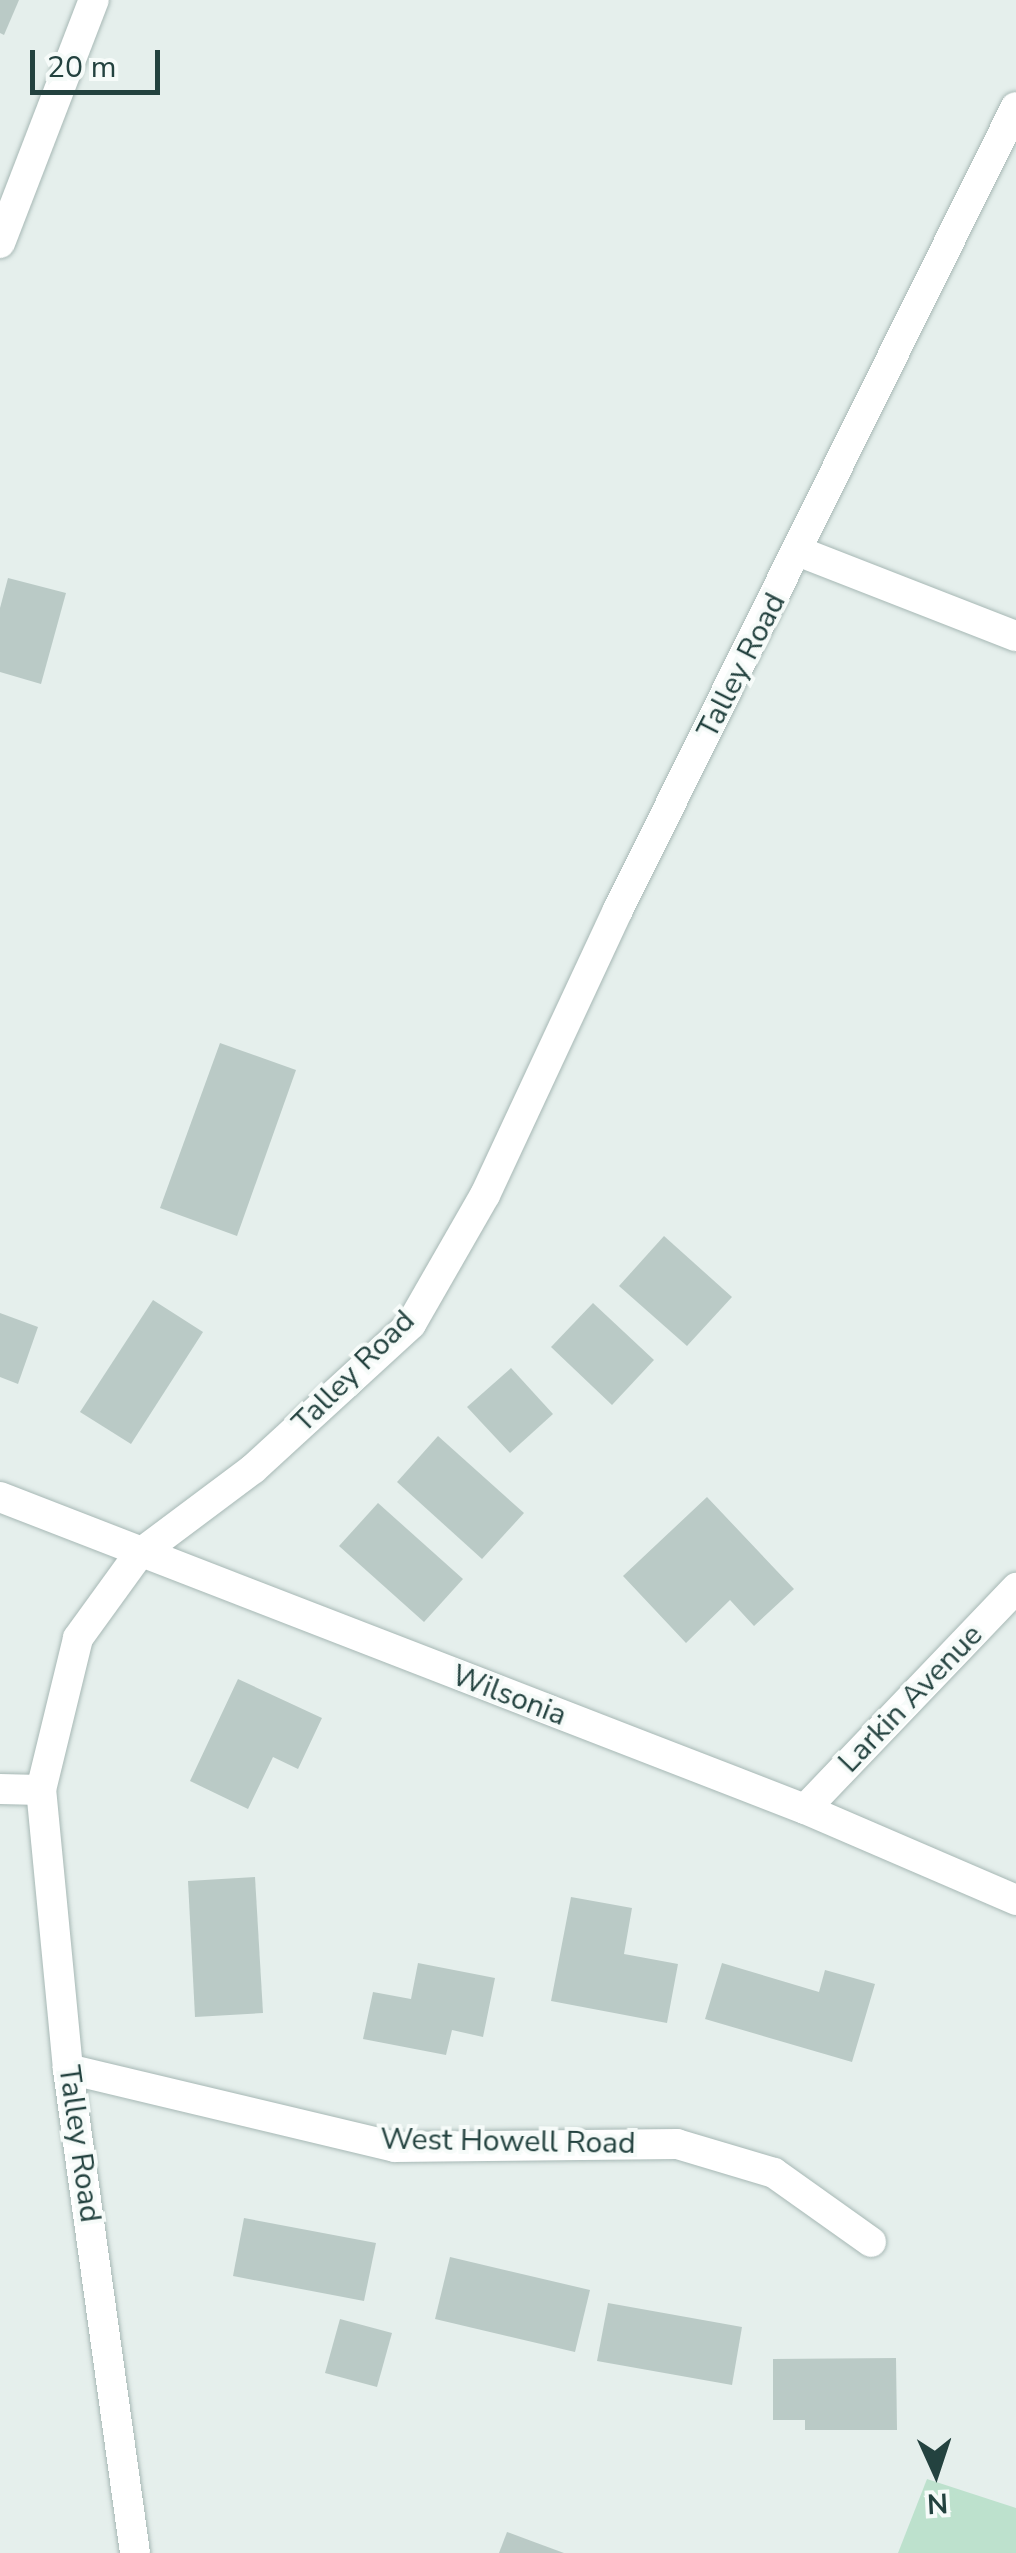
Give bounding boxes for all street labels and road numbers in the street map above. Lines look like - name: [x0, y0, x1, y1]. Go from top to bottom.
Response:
- street label: Talley Road: [690, 587, 794, 745]
- street label: Talley Road: [285, 1303, 423, 1441]
- street label: Larkin Avenue: [831, 1618, 991, 1780]
- street label: Wilsonia: [447, 1658, 571, 1734]
- street label: Talley Road: [50, 2063, 108, 2225]
- street label: West Howell Road: [380, 2122, 636, 2162]

